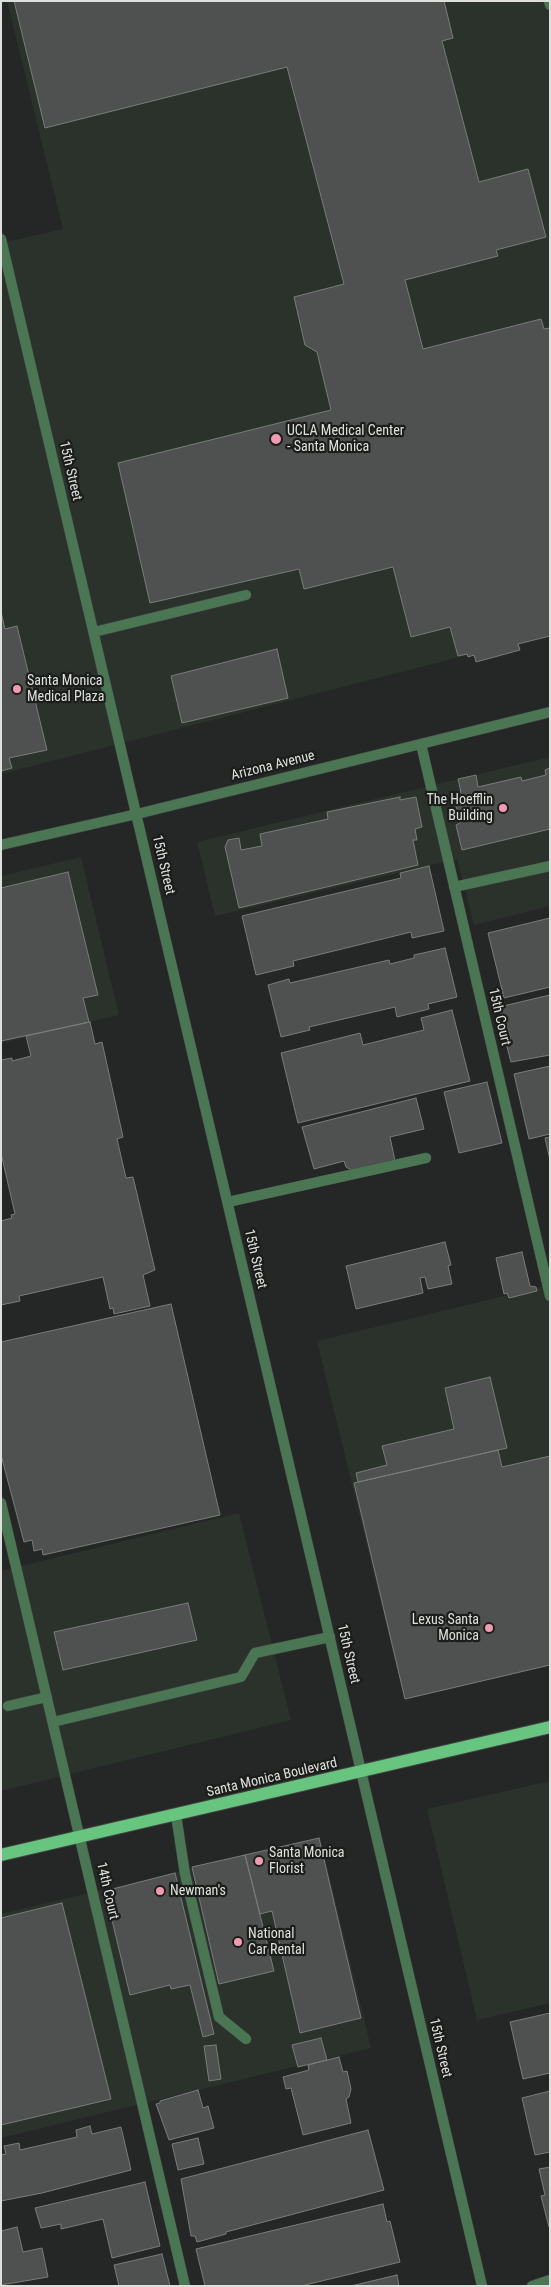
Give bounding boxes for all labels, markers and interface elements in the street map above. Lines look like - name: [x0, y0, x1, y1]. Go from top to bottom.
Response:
- place label: UCLA Medical Center - Santa Monica: [287, 423, 404, 456]
- marker: UCLA Medical Center - Santa Monica: [269, 432, 283, 446]
- street label: 15th Street: [55, 440, 85, 502]
- place label: Santa Monica Medical Plaza: [27, 673, 104, 706]
- marker: Santa Monica Medical Plaza: [11, 683, 23, 695]
- street label: Arizona Avenue: [229, 747, 317, 785]
- place label: The Hoefflin Building: [426, 792, 493, 824]
- marker: The Hoefflin Building: [497, 802, 509, 814]
- street label: 15th Street: [148, 834, 178, 896]
- street label: 15th Court: [484, 987, 514, 1047]
- street label: 15th Street: [240, 1228, 270, 1290]
- place label: Lexus Santa Monica: [412, 1612, 479, 1644]
- marker: Lexus Santa Monica: [483, 1622, 495, 1634]
- street label: 15th Street: [333, 1623, 363, 1685]
- street label: Santa Monica Boulevard: [205, 1755, 339, 1801]
- place label: Santa Monica Florist: [269, 1845, 345, 1878]
- marker: Santa Monica Florist: [253, 1855, 265, 1867]
- street label: 14th Court: [92, 1861, 122, 1921]
- place label: Newman's: [170, 1883, 226, 1899]
- marker: Newman's: [154, 1885, 166, 1897]
- place label: National Car Rental: [248, 1926, 305, 1958]
- marker: National Car Rental: [232, 1936, 244, 1948]
- street label: 15th Street: [425, 2017, 455, 2079]

